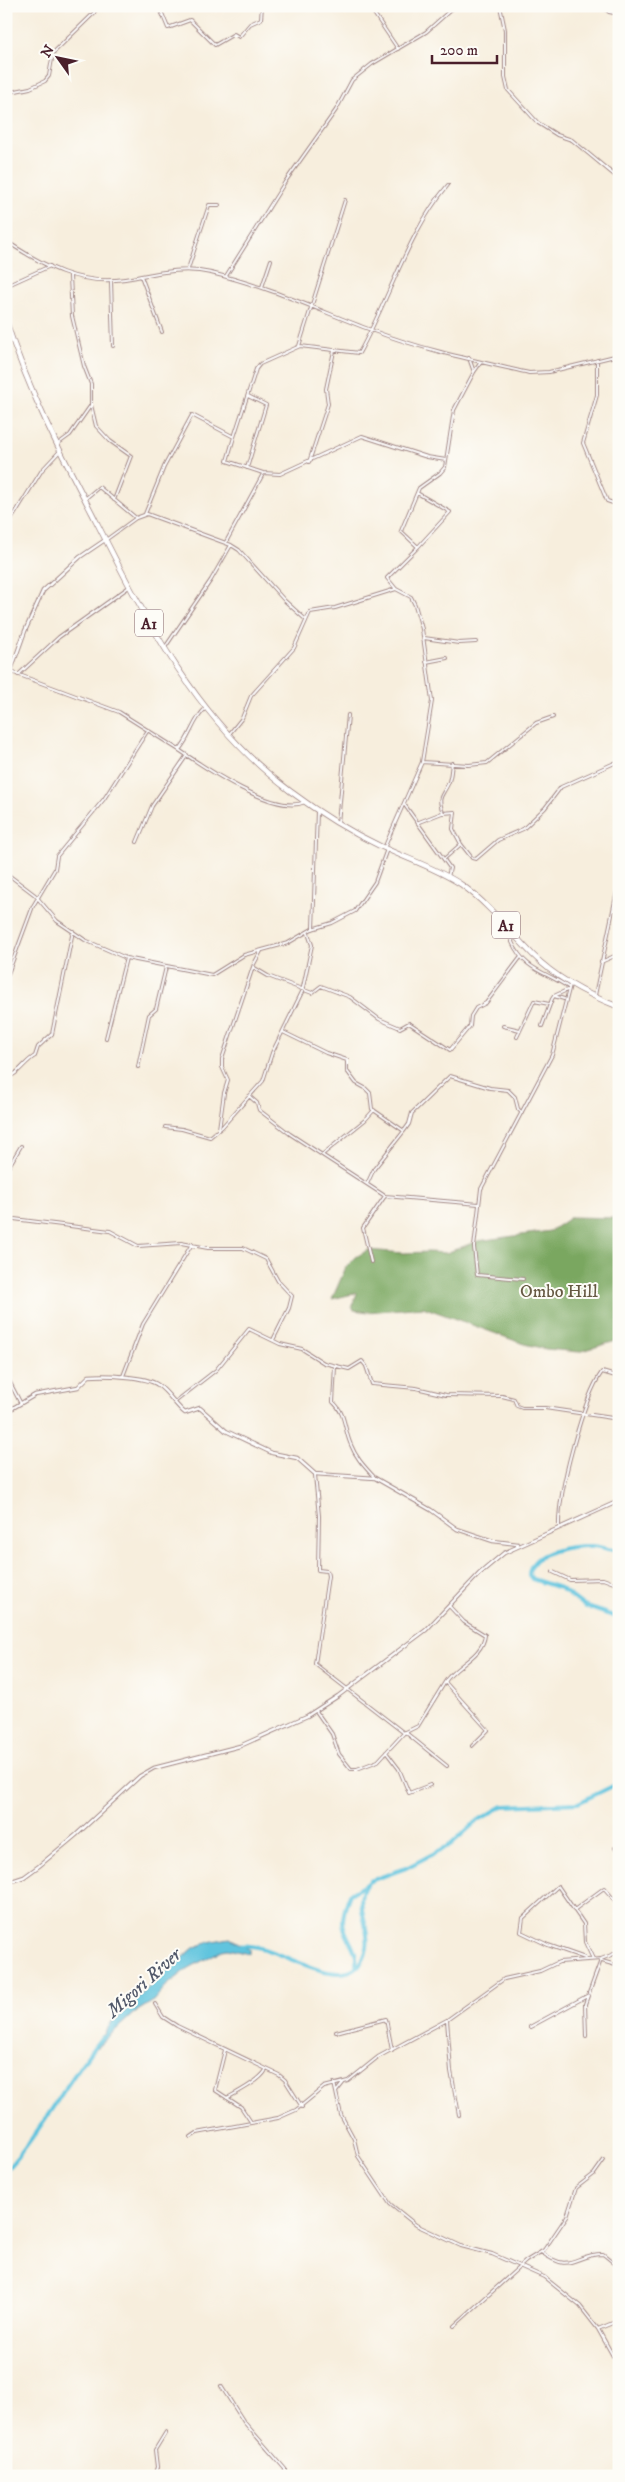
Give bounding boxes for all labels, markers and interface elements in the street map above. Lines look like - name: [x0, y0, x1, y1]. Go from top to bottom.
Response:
- north arrow: [32, 32, 82, 82]
- scale bar: [432, 32, 498, 64]
- text: N: [37, 41, 59, 61]
- text: 200 m: [440, 41, 478, 60]
- road number: A1: [135, 610, 163, 636]
- road number: A1: [492, 912, 520, 938]
- park label: Ombo Hill: [520, 1281, 599, 1303]
- water label: Migori River: [100, 1942, 188, 2024]

